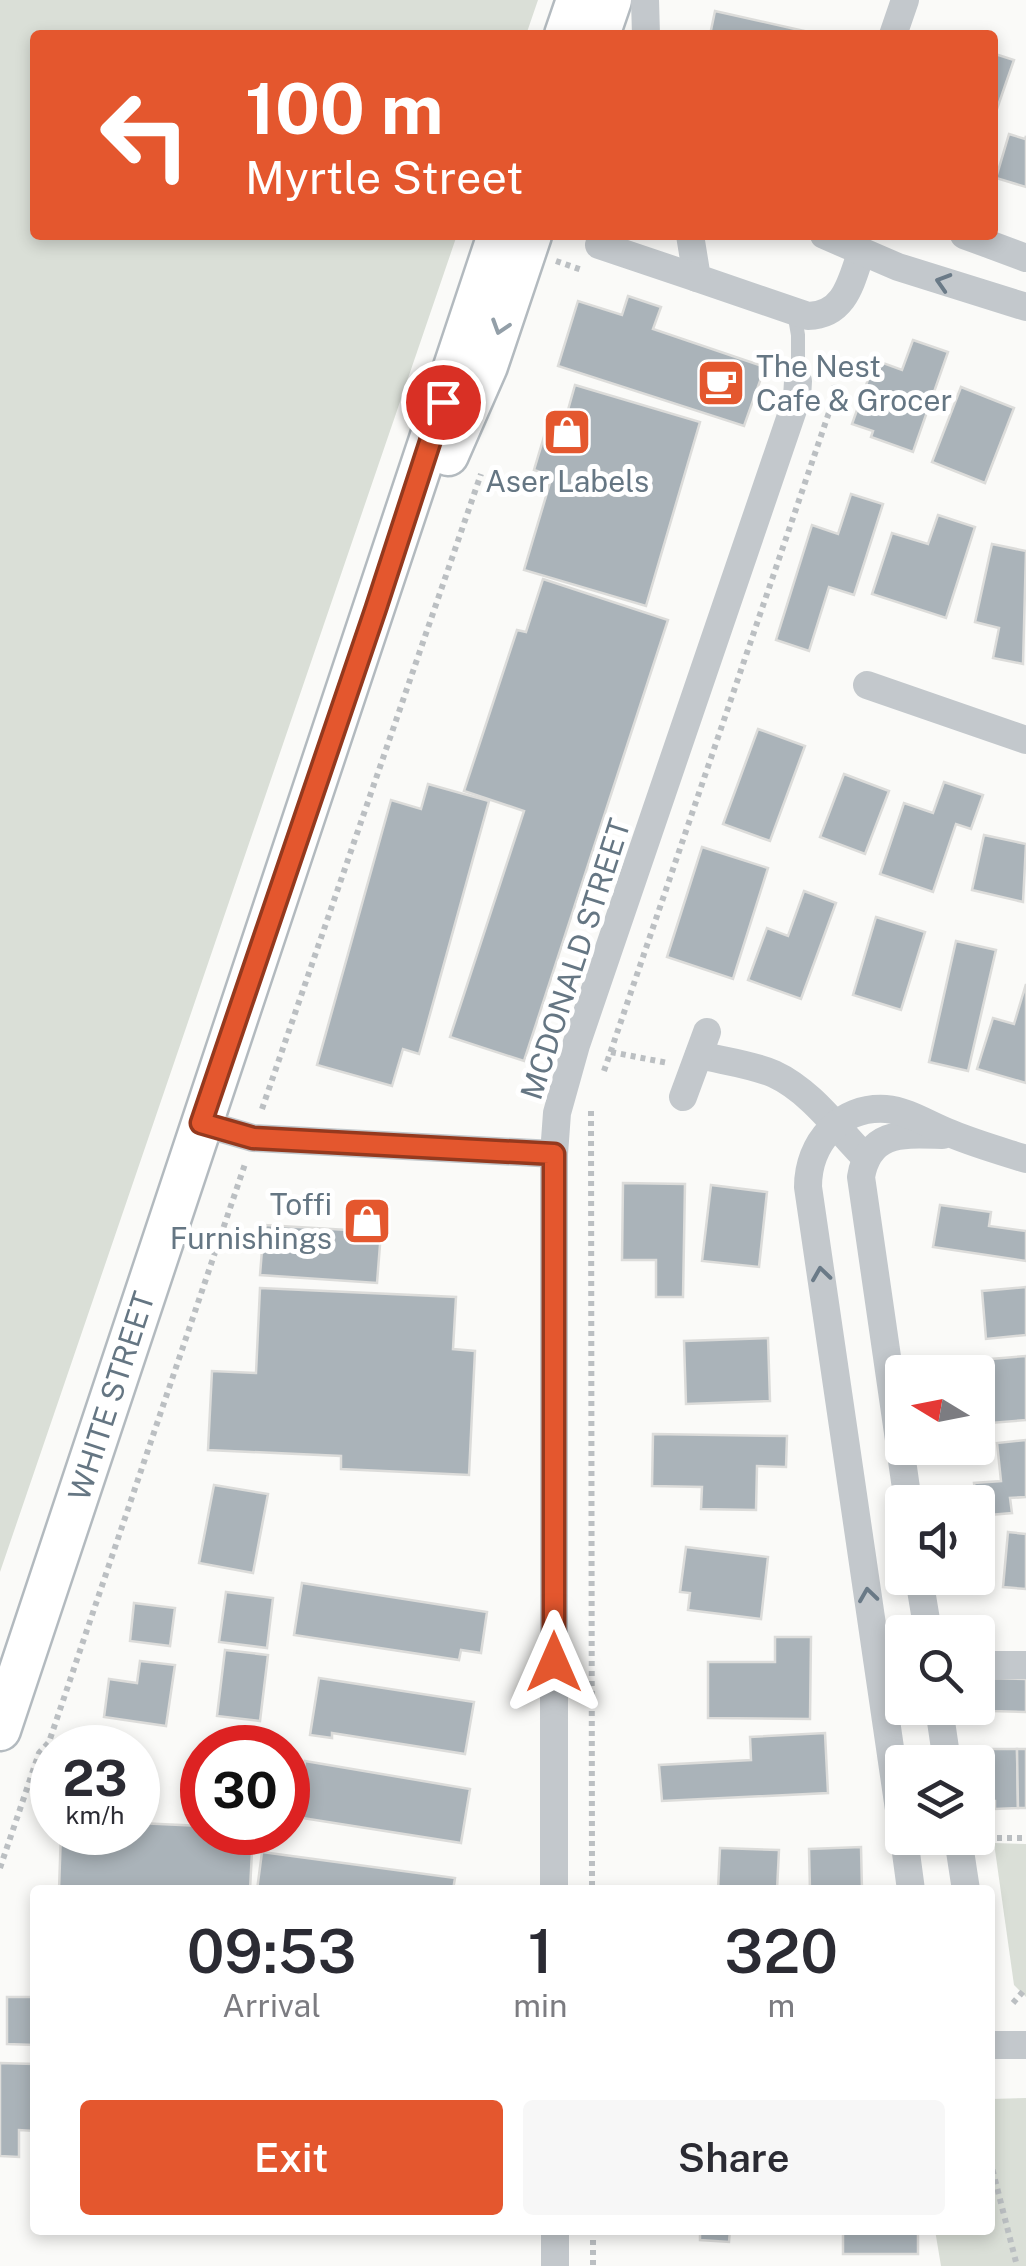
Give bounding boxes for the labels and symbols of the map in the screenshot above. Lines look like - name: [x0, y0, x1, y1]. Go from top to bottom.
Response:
- one-way arrow: [935, 273, 952, 294]
- one-way arrow: [492, 318, 512, 335]
- place label: The Nest Cafe & Grocer: [756, 348, 952, 418]
- cafe icon: The Nest Cafe & Grocer: [695, 357, 747, 409]
- pin: [401, 360, 486, 445]
- shop icon: Aser Labels: [541, 406, 593, 458]
- place label: Aser Labels: [485, 463, 649, 499]
- street label: MCDONALD STREET: [513, 814, 637, 1104]
- place label: Toffi Furnishings: [170, 1186, 332, 1256]
- shop icon: Toffi Furnishings: [341, 1195, 393, 1247]
- one-way arrow: [811, 1265, 832, 1282]
- street label: WHITE STREET: [60, 1287, 162, 1505]
- north arrow: [885, 1355, 995, 1465]
- one-way arrow: [859, 1587, 880, 1604]
- position arrow: [502, 1610, 606, 1714]
- speed limit sign: 30: [180, 1725, 310, 1855]

